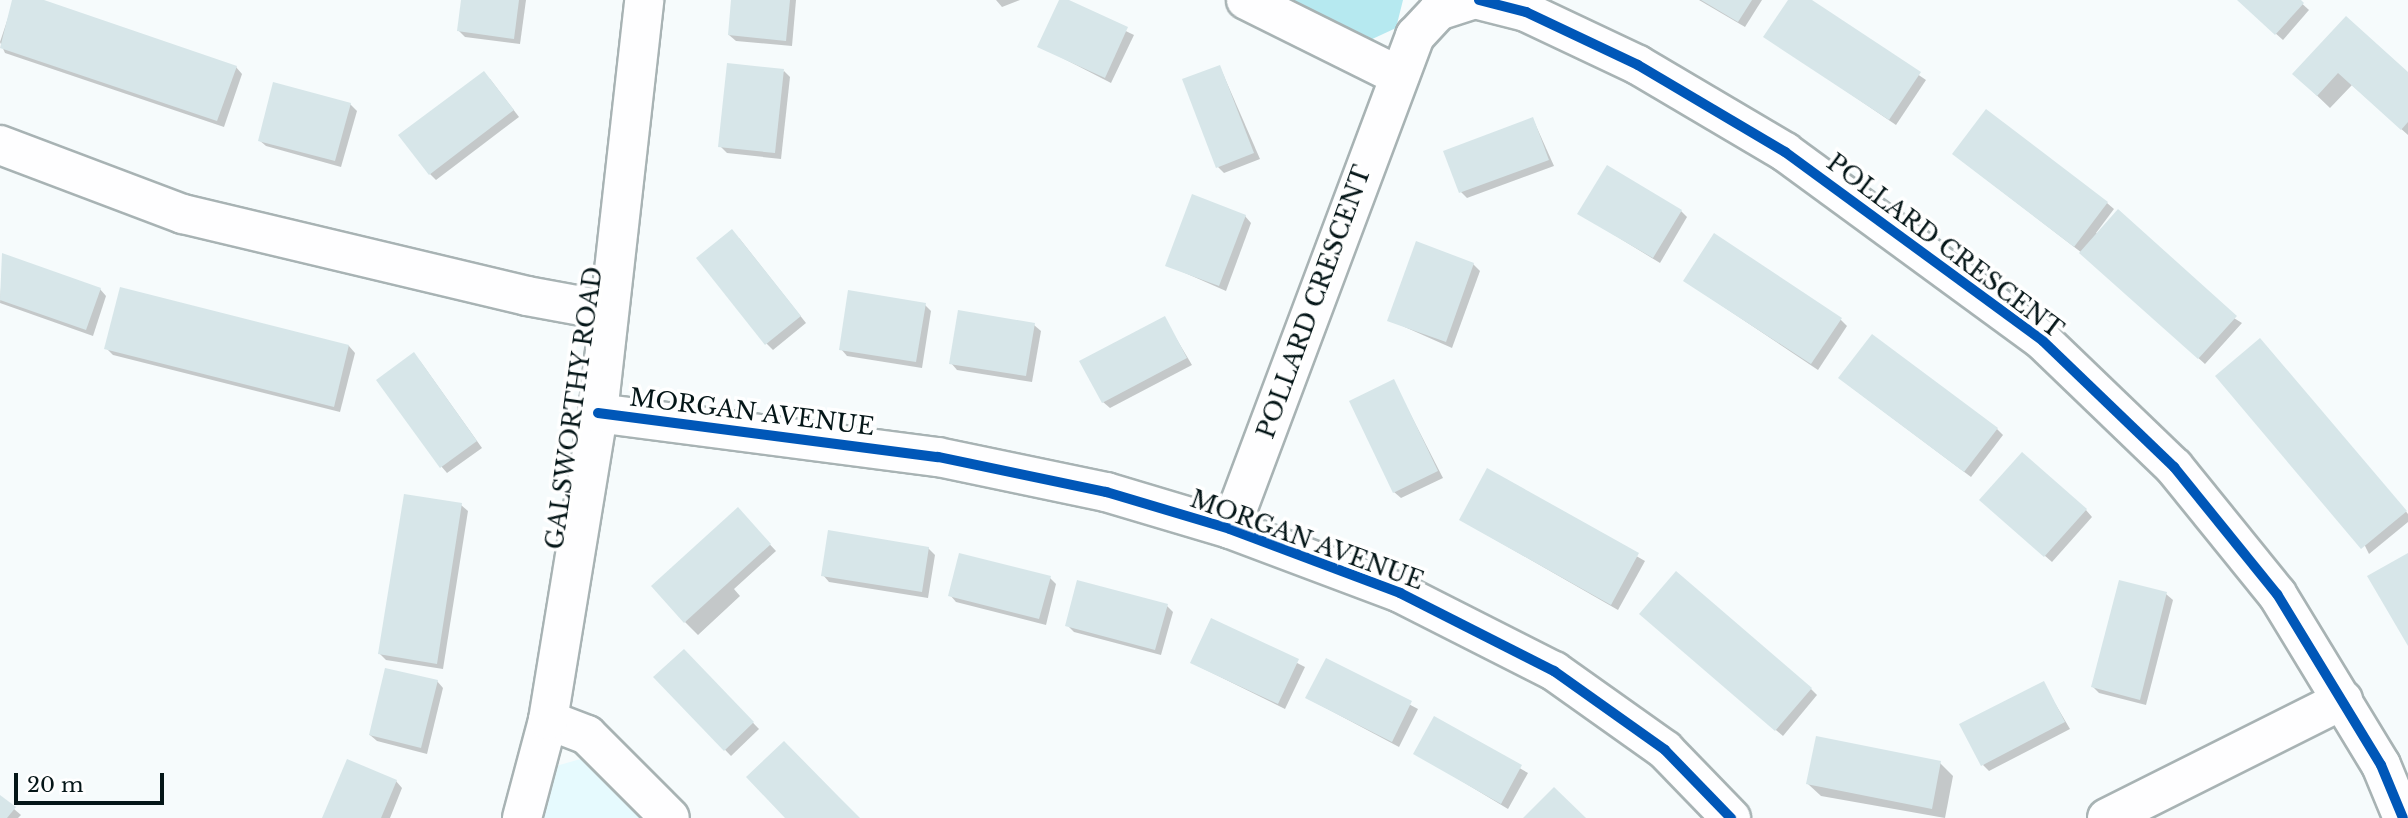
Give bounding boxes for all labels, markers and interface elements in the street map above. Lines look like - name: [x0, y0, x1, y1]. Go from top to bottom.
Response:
- street label: POLLARD CRESCENT: [1821, 148, 2069, 344]
- street label: POLLARD CRESCENT: [1251, 162, 1377, 442]
- street label: GALSWORTHY ROAD: [540, 264, 608, 552]
- street label: MORGAN AVENUE: [628, 383, 876, 441]
- street label: MORGAN AVENUE: [1186, 484, 1428, 596]
- scale bar: [18, 758, 168, 802]
- text: 20 m: [27, 772, 84, 798]

